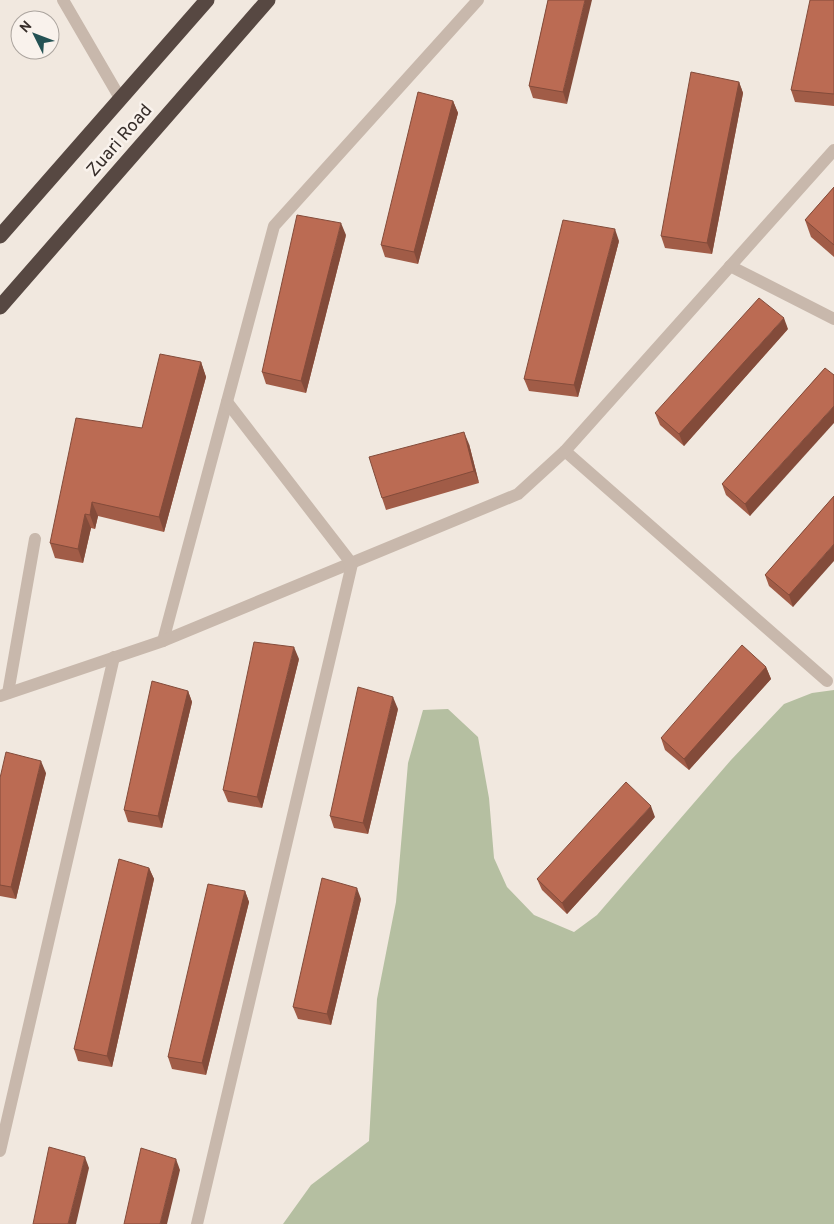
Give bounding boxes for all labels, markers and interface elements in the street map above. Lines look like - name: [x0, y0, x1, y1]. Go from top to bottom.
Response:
- north arrow: [10, 10, 60, 60]
- text: N: [17, 18, 36, 37]
- street label: Zuari Road: [82, 100, 158, 182]

